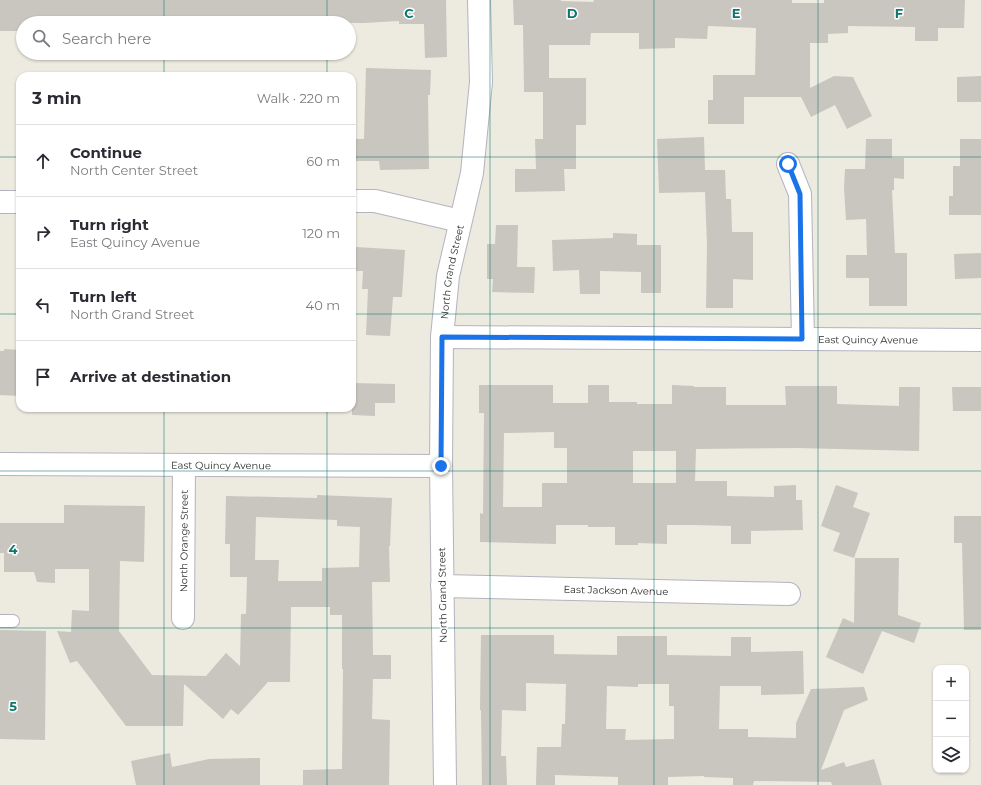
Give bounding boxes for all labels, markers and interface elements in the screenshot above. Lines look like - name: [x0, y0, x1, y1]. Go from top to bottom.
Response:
- text: C: [404, 5, 414, 21]
- text: D: [567, 5, 578, 21]
- text: E: [732, 5, 741, 21]
- text: F: [895, 5, 903, 21]
- search box: [16, 16, 356, 60]
- icon: search: [30, 27, 52, 49]
- text: Search here: [62, 29, 151, 48]
- text: 3 min: [32, 88, 82, 108]
- text: Walk · 220 m: [257, 90, 340, 106]
- text: Continue: [70, 143, 142, 162]
- icon: ahead: [32, 150, 54, 172]
- text: 60 m: [306, 153, 340, 169]
- route start: [779, 155, 797, 173]
- text: North Center Street: [70, 162, 198, 178]
- text: Turn right: [70, 215, 149, 234]
- icon: right: [32, 222, 54, 244]
- street label: North Grand Street: [438, 223, 467, 320]
- text: 120 m: [302, 225, 340, 241]
- text: East Quincy Avenue: [70, 234, 200, 250]
- text: Turn left: [70, 287, 137, 306]
- icon: left: [32, 294, 54, 316]
- text: 40 m: [306, 297, 340, 313]
- text: North Grand Street: [70, 306, 194, 322]
- street label: East Quincy Avenue: [818, 333, 918, 347]
- icon: arrive: [32, 366, 54, 388]
- text: Arrive at destination: [70, 367, 231, 386]
- route end: [432, 457, 450, 475]
- street label: East Quincy Avenue: [171, 459, 271, 472]
- street label: North Orange Street: [177, 490, 191, 592]
- text: 4: [9, 541, 18, 557]
- street label: North Grand Street: [435, 547, 450, 643]
- street label: East Jackson Avenue: [563, 583, 668, 598]
- map controls: [933, 665, 969, 773]
- button: +: [933, 665, 969, 701]
- text: 5: [9, 698, 17, 714]
- button: −: [933, 701, 969, 737]
- button: layers: [933, 737, 969, 773]

